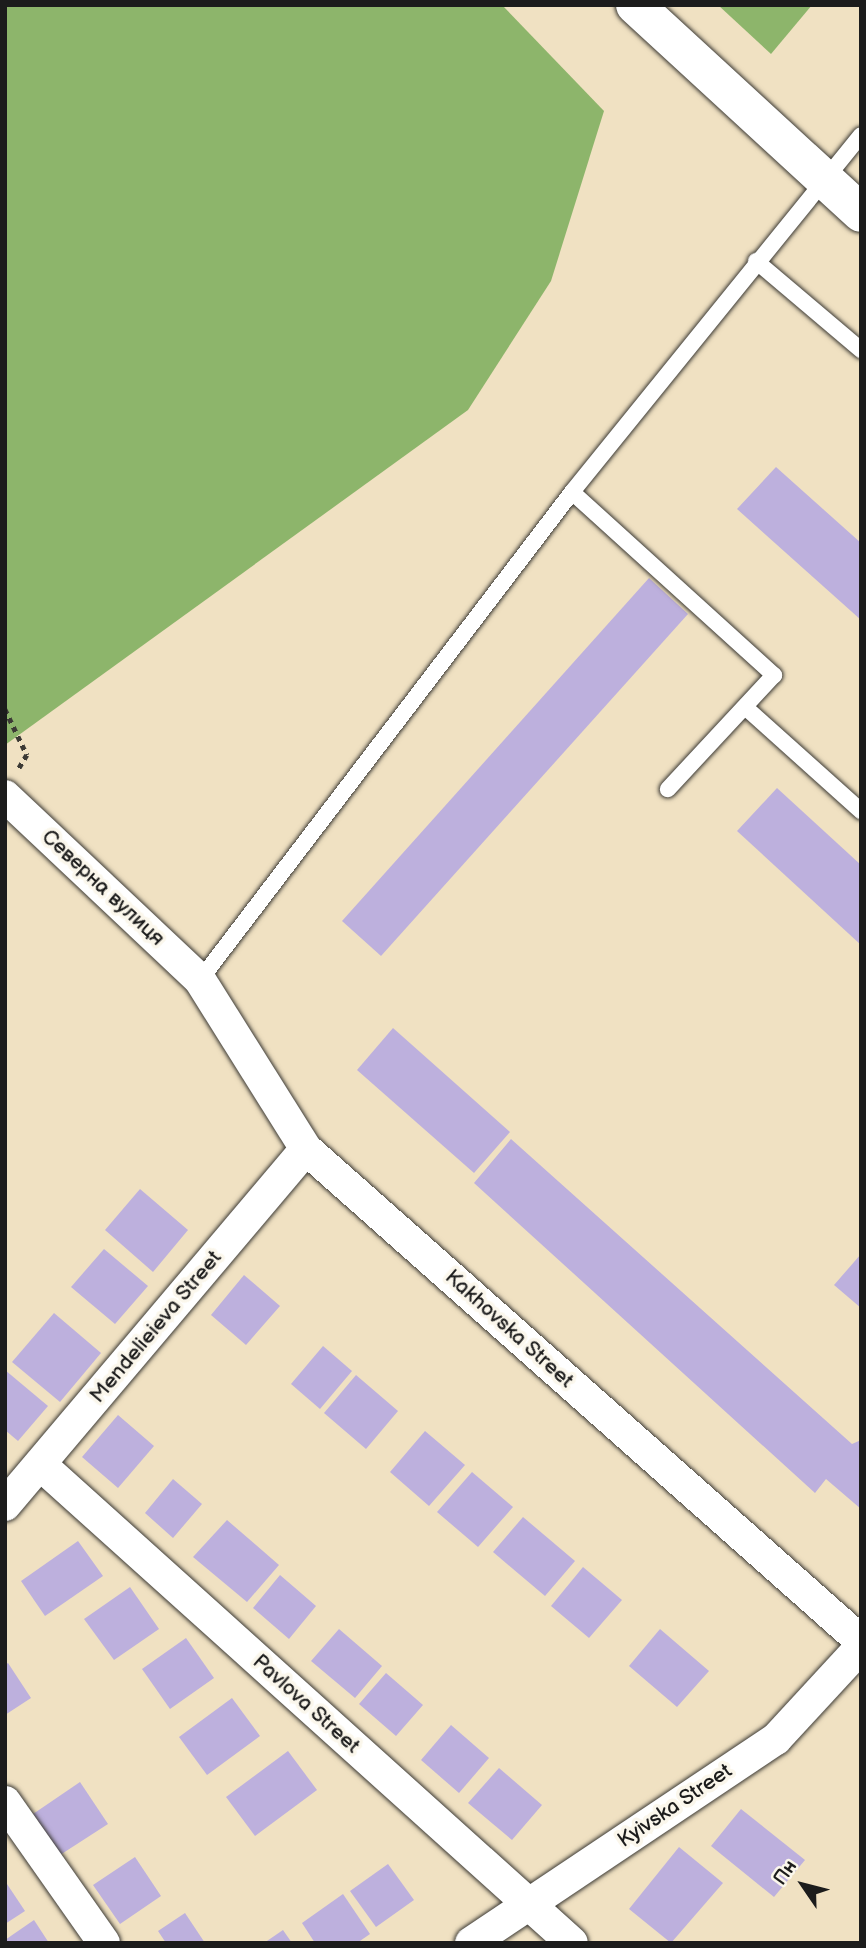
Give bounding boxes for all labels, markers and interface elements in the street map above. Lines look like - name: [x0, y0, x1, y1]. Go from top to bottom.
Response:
- street label: Северна вулиця: [36, 825, 170, 951]
- street label: Mendelieieva Street: [85, 1246, 227, 1408]
- street label: Kakhovska Street: [439, 1265, 579, 1393]
- street label: Pavlova Street: [247, 1649, 365, 1759]
- street label: Kyivska Street: [613, 1759, 737, 1853]
- north arrow: [768, 1850, 838, 1920]
- text: Пн: [769, 1856, 802, 1890]

